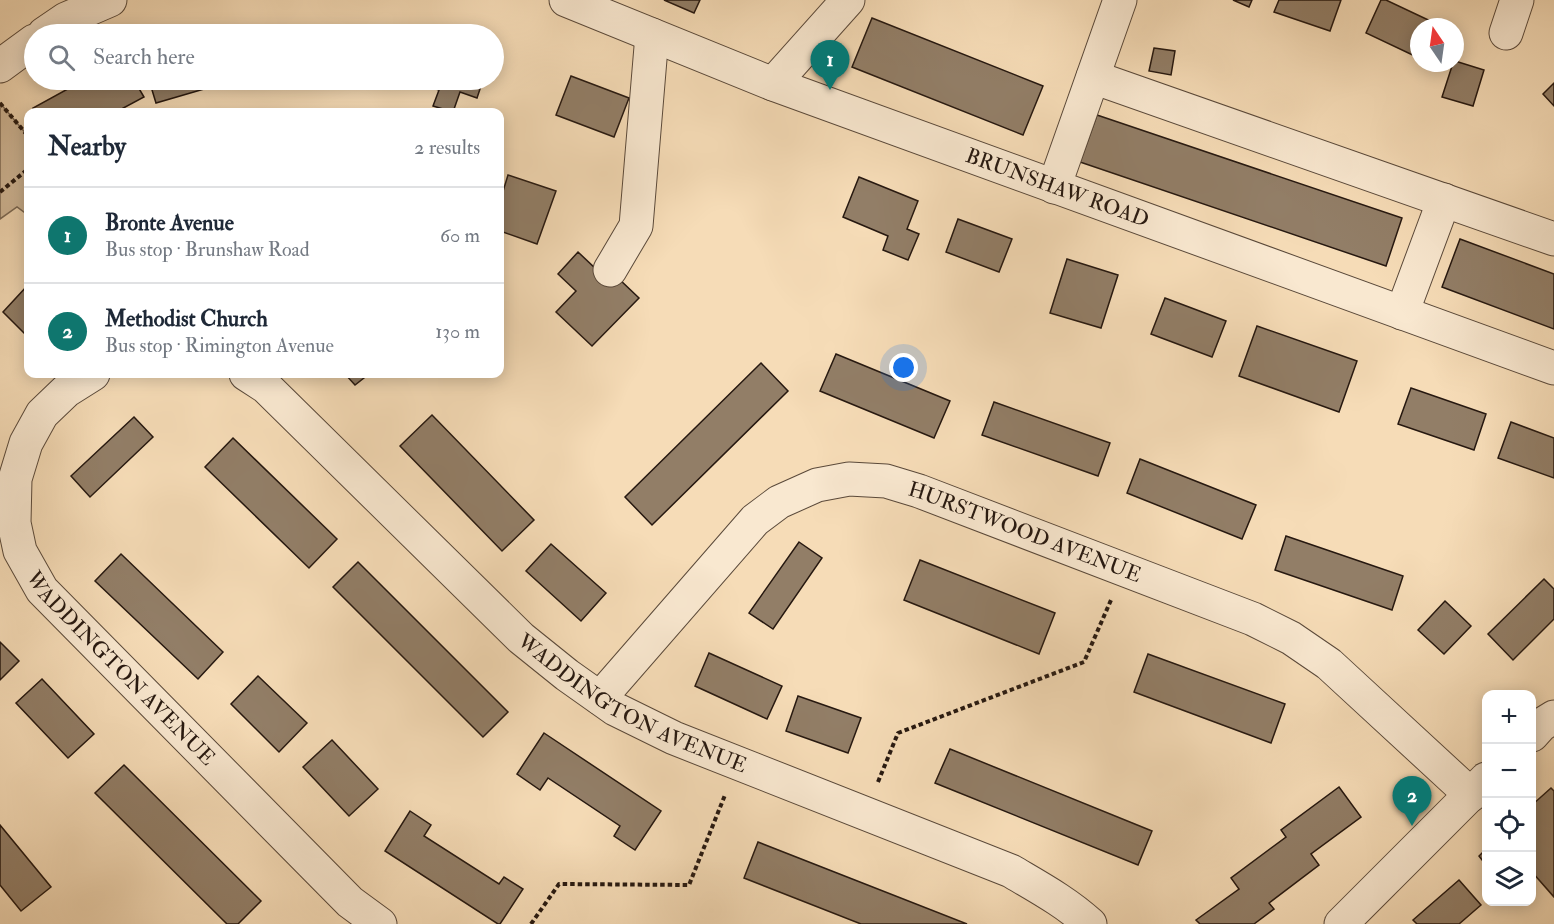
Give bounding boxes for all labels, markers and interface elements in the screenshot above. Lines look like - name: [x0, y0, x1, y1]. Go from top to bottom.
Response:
- north arrow: [1410, 18, 1464, 72]
- search box: [24, 24, 504, 90]
- pin: 1: [810, 40, 850, 90]
- icon: search: [45, 41, 78, 74]
- text: Search here: [93, 43, 195, 71]
- text: Nearby: [48, 131, 126, 163]
- text: 2 results: [414, 135, 480, 160]
- street label: BRUNSHAW ROAD: [962, 142, 1153, 234]
- text: Bronte Avenue: [105, 209, 234, 237]
- text: 1: [64, 223, 71, 248]
- text: 60 m: [440, 223, 480, 248]
- text: Bus stop · Brunshaw Road: [105, 237, 310, 262]
- text: Methodist Church: [105, 305, 268, 333]
- text: 2: [62, 319, 73, 344]
- text: 130 m: [435, 319, 480, 344]
- text: Bus stop · Rimington Avenue: [105, 333, 334, 358]
- your location: [889, 353, 918, 382]
- street label: HURSTWOOD AVENUE: [905, 476, 1145, 589]
- street label: WADDINGTON AVENUE: [20, 565, 221, 772]
- street label: WADDINGTON AVENUE: [511, 627, 751, 779]
- map controls: [1482, 690, 1536, 906]
- button: +: [1482, 690, 1536, 744]
- button: −: [1482, 744, 1536, 798]
- pin: 2: [1392, 776, 1432, 826]
- button: locate: [1482, 798, 1536, 852]
- button: layers: [1482, 852, 1536, 906]

